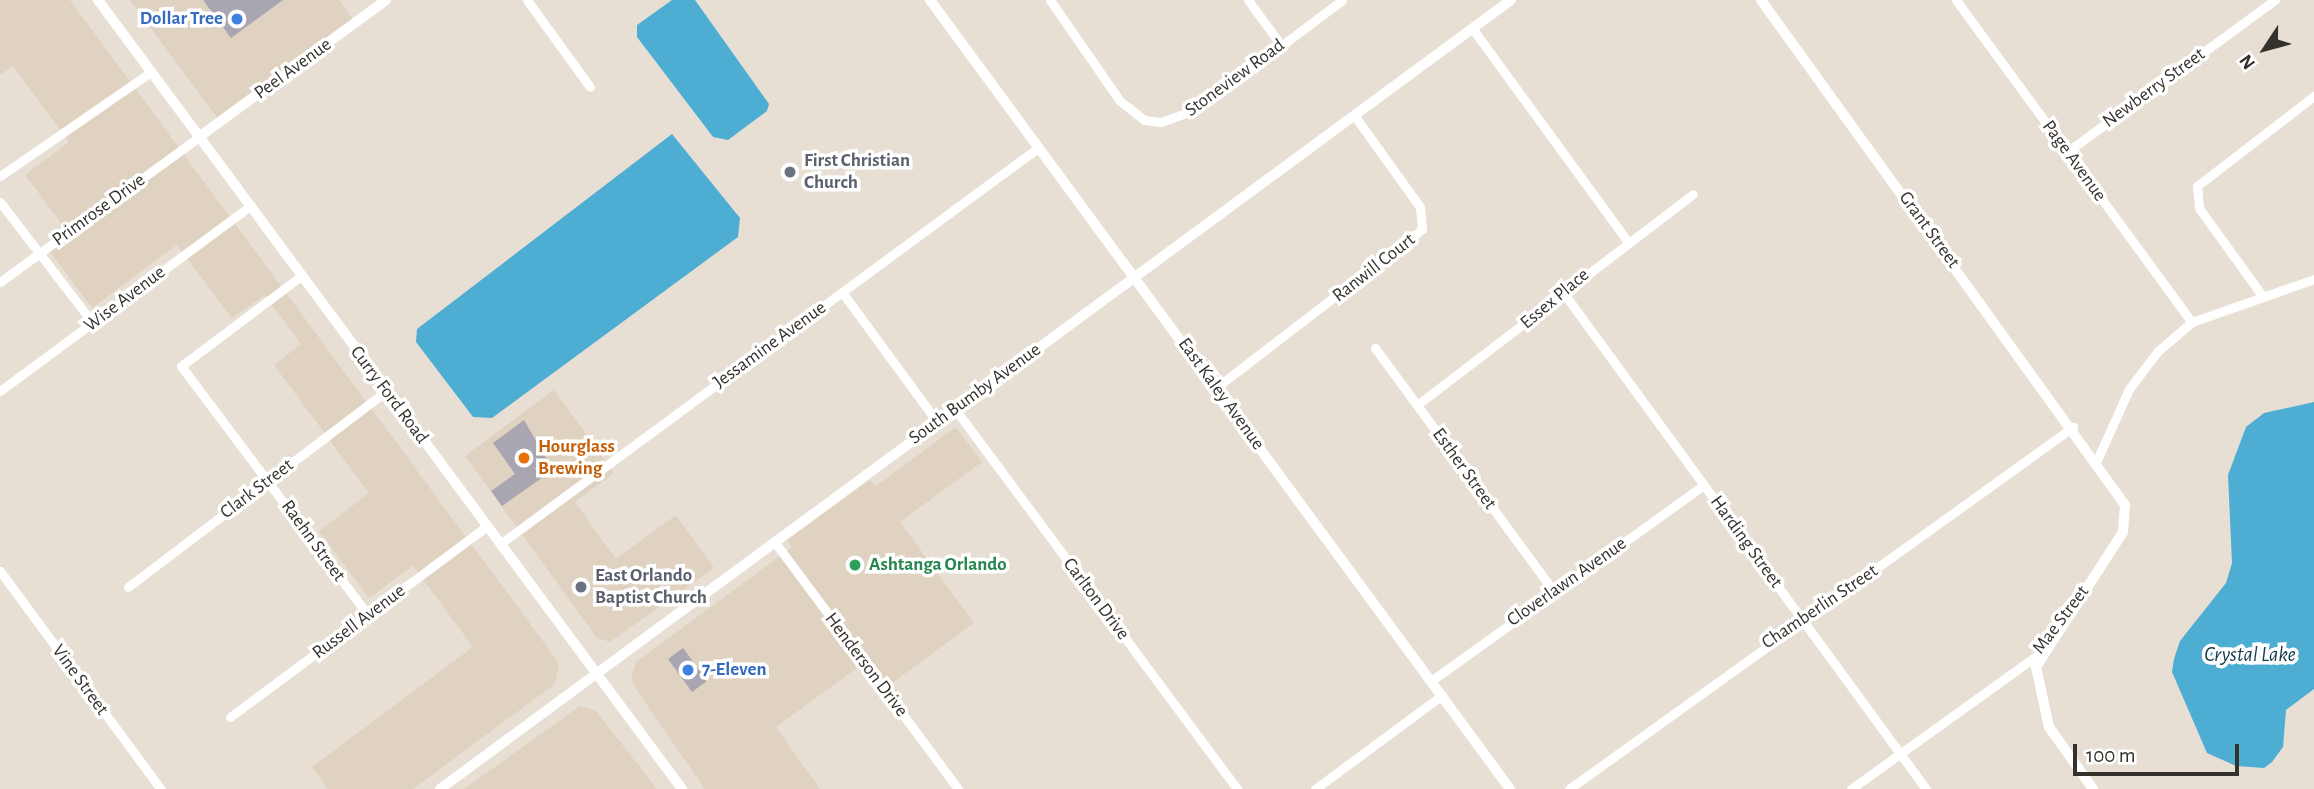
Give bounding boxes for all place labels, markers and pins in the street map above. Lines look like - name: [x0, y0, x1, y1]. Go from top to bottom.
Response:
- place label: Dollar Tree: [140, 8, 223, 30]
- marker: Dollar Tree: [229, 11, 245, 27]
- place label: First Christian Church: [804, 150, 910, 194]
- marker: First Christian Church: [782, 164, 798, 180]
- place label: Hourglass Brewing: [538, 436, 615, 480]
- marker: Hourglass Brewing: [516, 450, 532, 466]
- place label: Ashtanga Orlando: [869, 554, 1007, 576]
- marker: Ashtanga Orlando: [847, 557, 863, 573]
- place label: East Orlando Baptist Church: [595, 565, 707, 609]
- marker: East Orlando Baptist Church: [573, 579, 589, 595]
- place label: 7-Eleven: [702, 659, 766, 681]
- marker: 7-Eleven: [680, 662, 696, 678]

